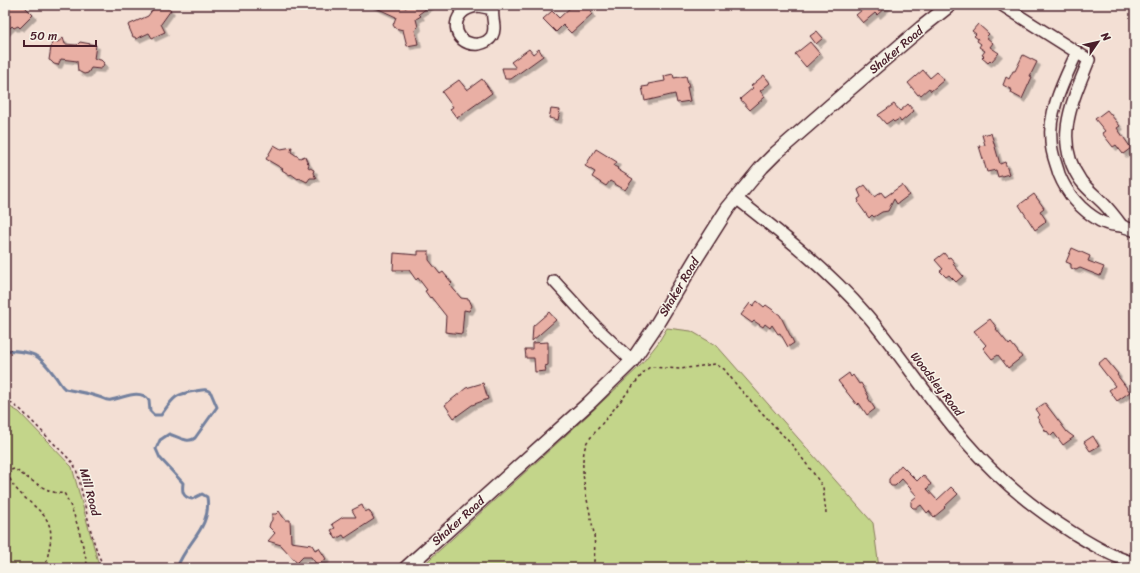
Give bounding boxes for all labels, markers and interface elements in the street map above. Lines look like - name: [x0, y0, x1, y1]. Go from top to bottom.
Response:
- street label: Shaker Road: [864, 19, 930, 80]
- scale bar: [24, 22, 96, 48]
- north arrow: [1078, 22, 1118, 62]
- text: 50 m: [30, 25, 57, 47]
- text: N: [1095, 27, 1116, 45]
- street label: Shaker Road: [653, 252, 706, 321]
- street label: Woodsley Road: [904, 347, 970, 422]
- street label: Mill Road: [73, 466, 107, 519]
- street label: Shaker Road: [426, 490, 491, 551]

